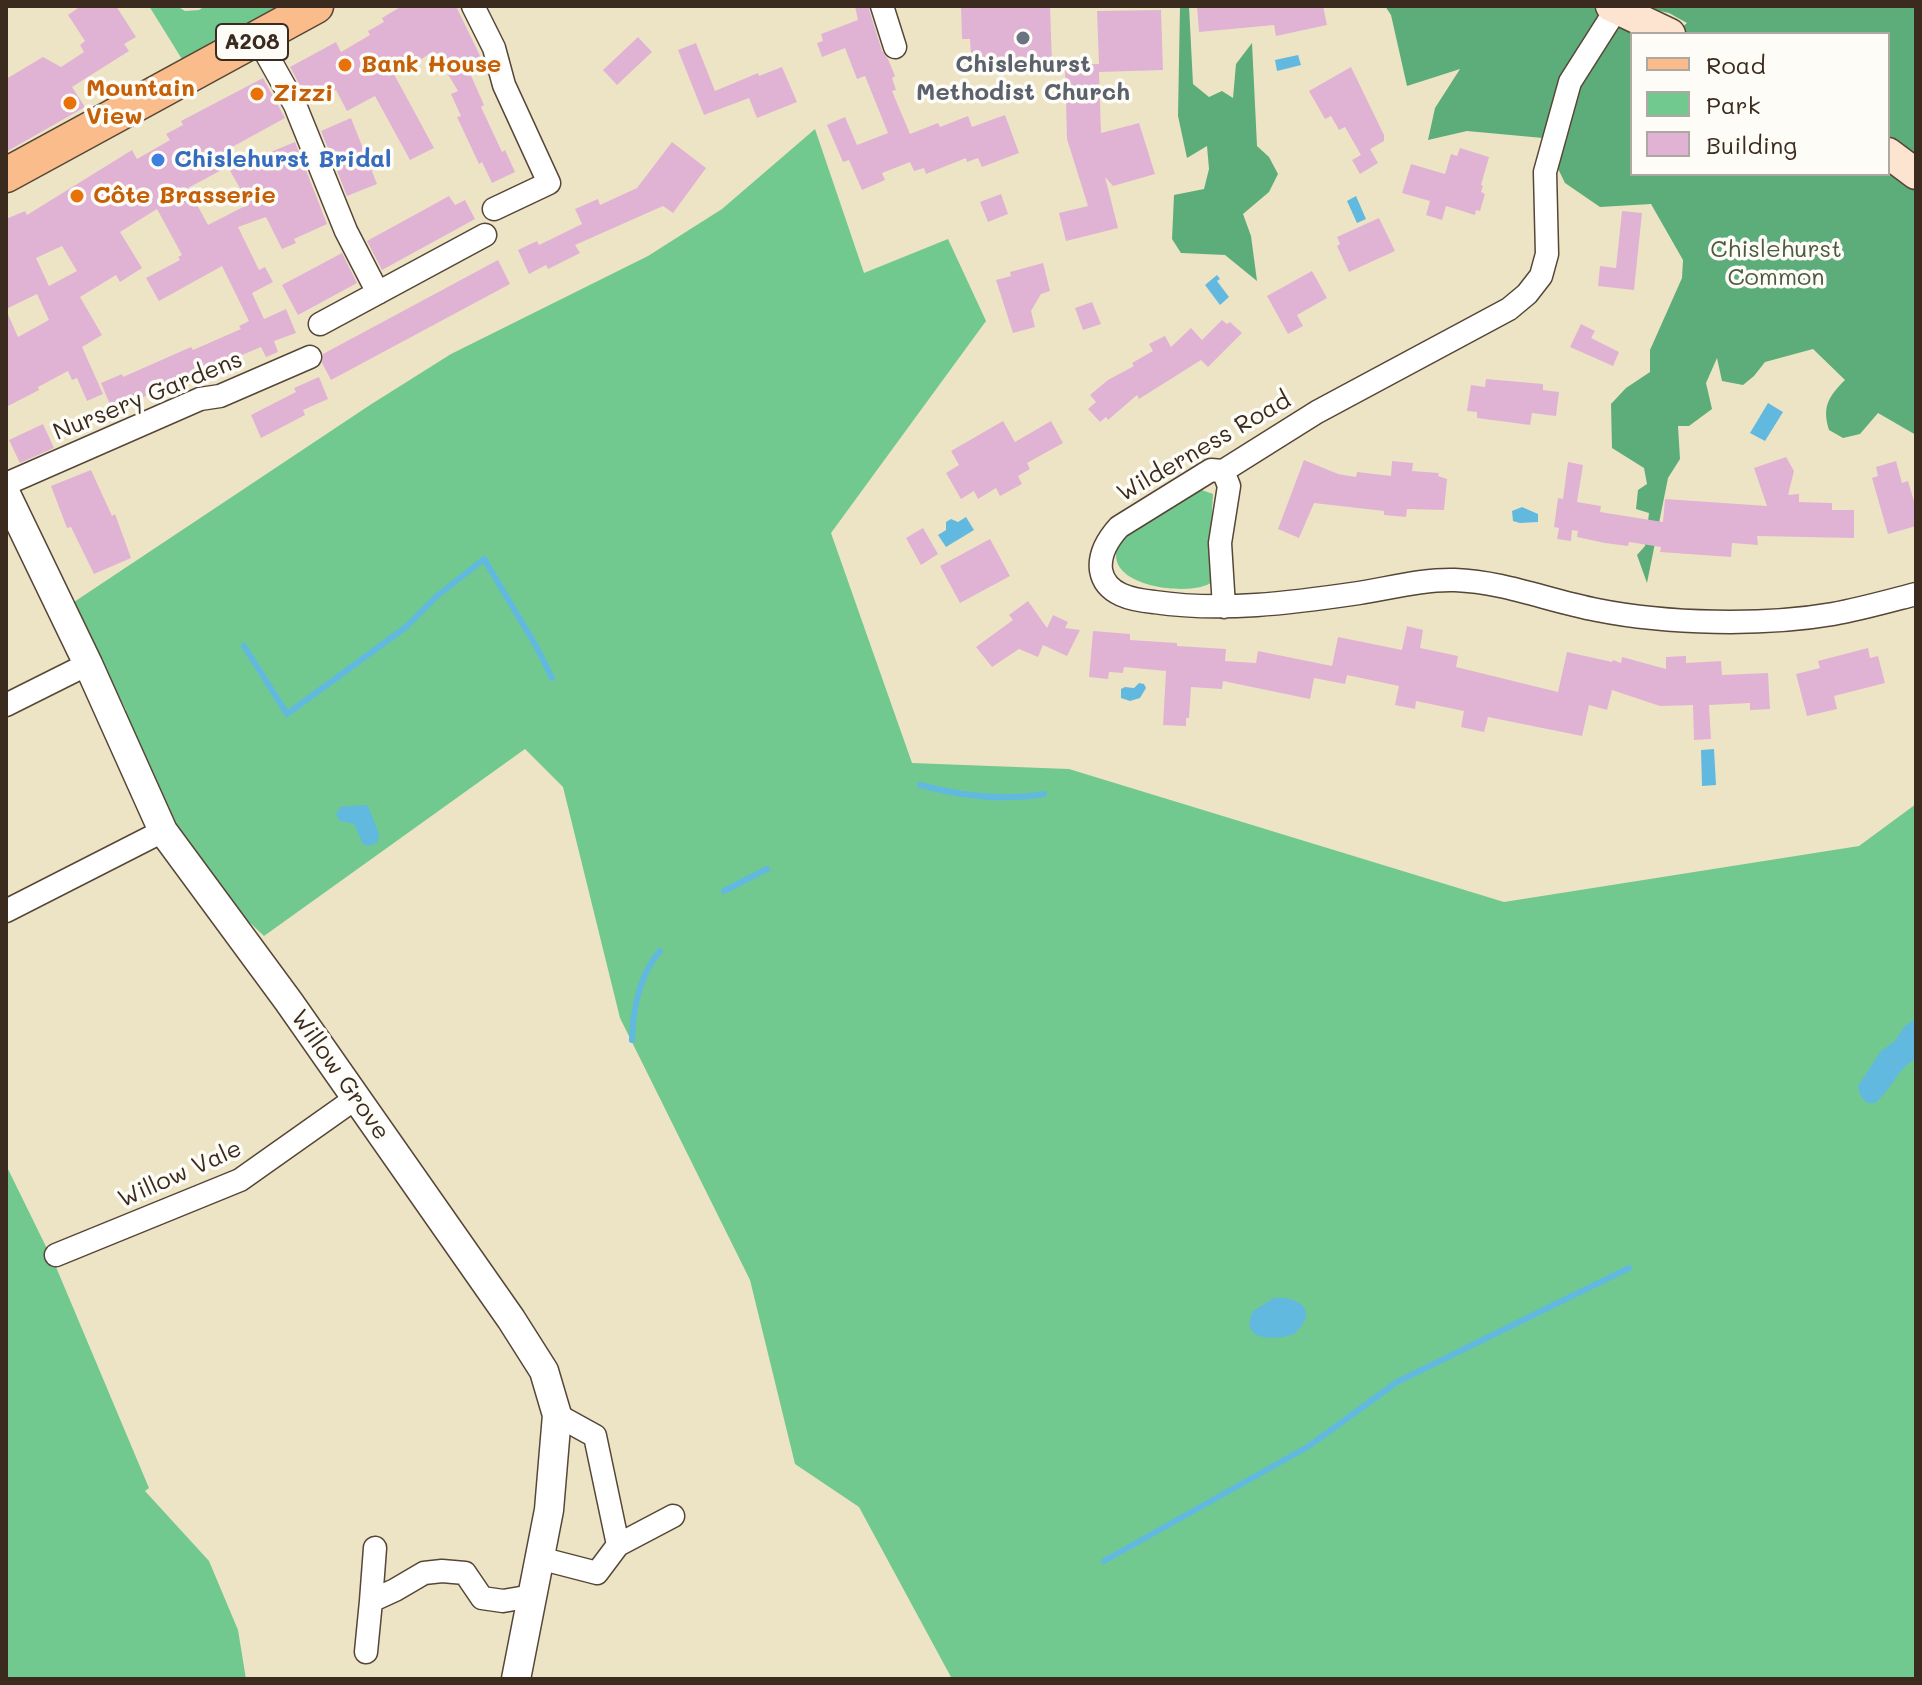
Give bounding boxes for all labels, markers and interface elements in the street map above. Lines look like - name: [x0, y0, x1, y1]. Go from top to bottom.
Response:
- road number: A208: [216, 24, 288, 60]
- marker: Chislehurst Methodist Church: [1014, 29, 1032, 47]
- legend: [1630, 32, 1890, 176]
- text: Road: [1706, 49, 1766, 80]
- place label: Bank House: [361, 51, 501, 79]
- place label: Chislehurst Methodist Church: [916, 51, 1130, 107]
- marker: Bank House: [336, 56, 354, 74]
- place label: Mountain View: [86, 75, 195, 131]
- place label: Zizzi: [273, 80, 333, 108]
- marker: Zizzi: [248, 85, 266, 103]
- text: Park: [1706, 89, 1760, 120]
- marker: Mountain View: [61, 94, 79, 112]
- text: Building: [1706, 129, 1797, 160]
- place label: Chislehurst Bridal: [174, 146, 392, 174]
- marker: Chislehurst Bridal: [149, 151, 167, 169]
- place label: Côte Brasserie: [93, 182, 276, 210]
- marker: Côte Brasserie: [68, 187, 86, 205]
- park label: Chislehurst Common: [1710, 236, 1842, 292]
- street label: Nursery Gardens: [49, 345, 247, 447]
- street label: Wilderness Road: [1112, 386, 1296, 508]
- street label: Willow Grove: [284, 1004, 396, 1146]
- street label: Willow Vale: [114, 1134, 246, 1214]

